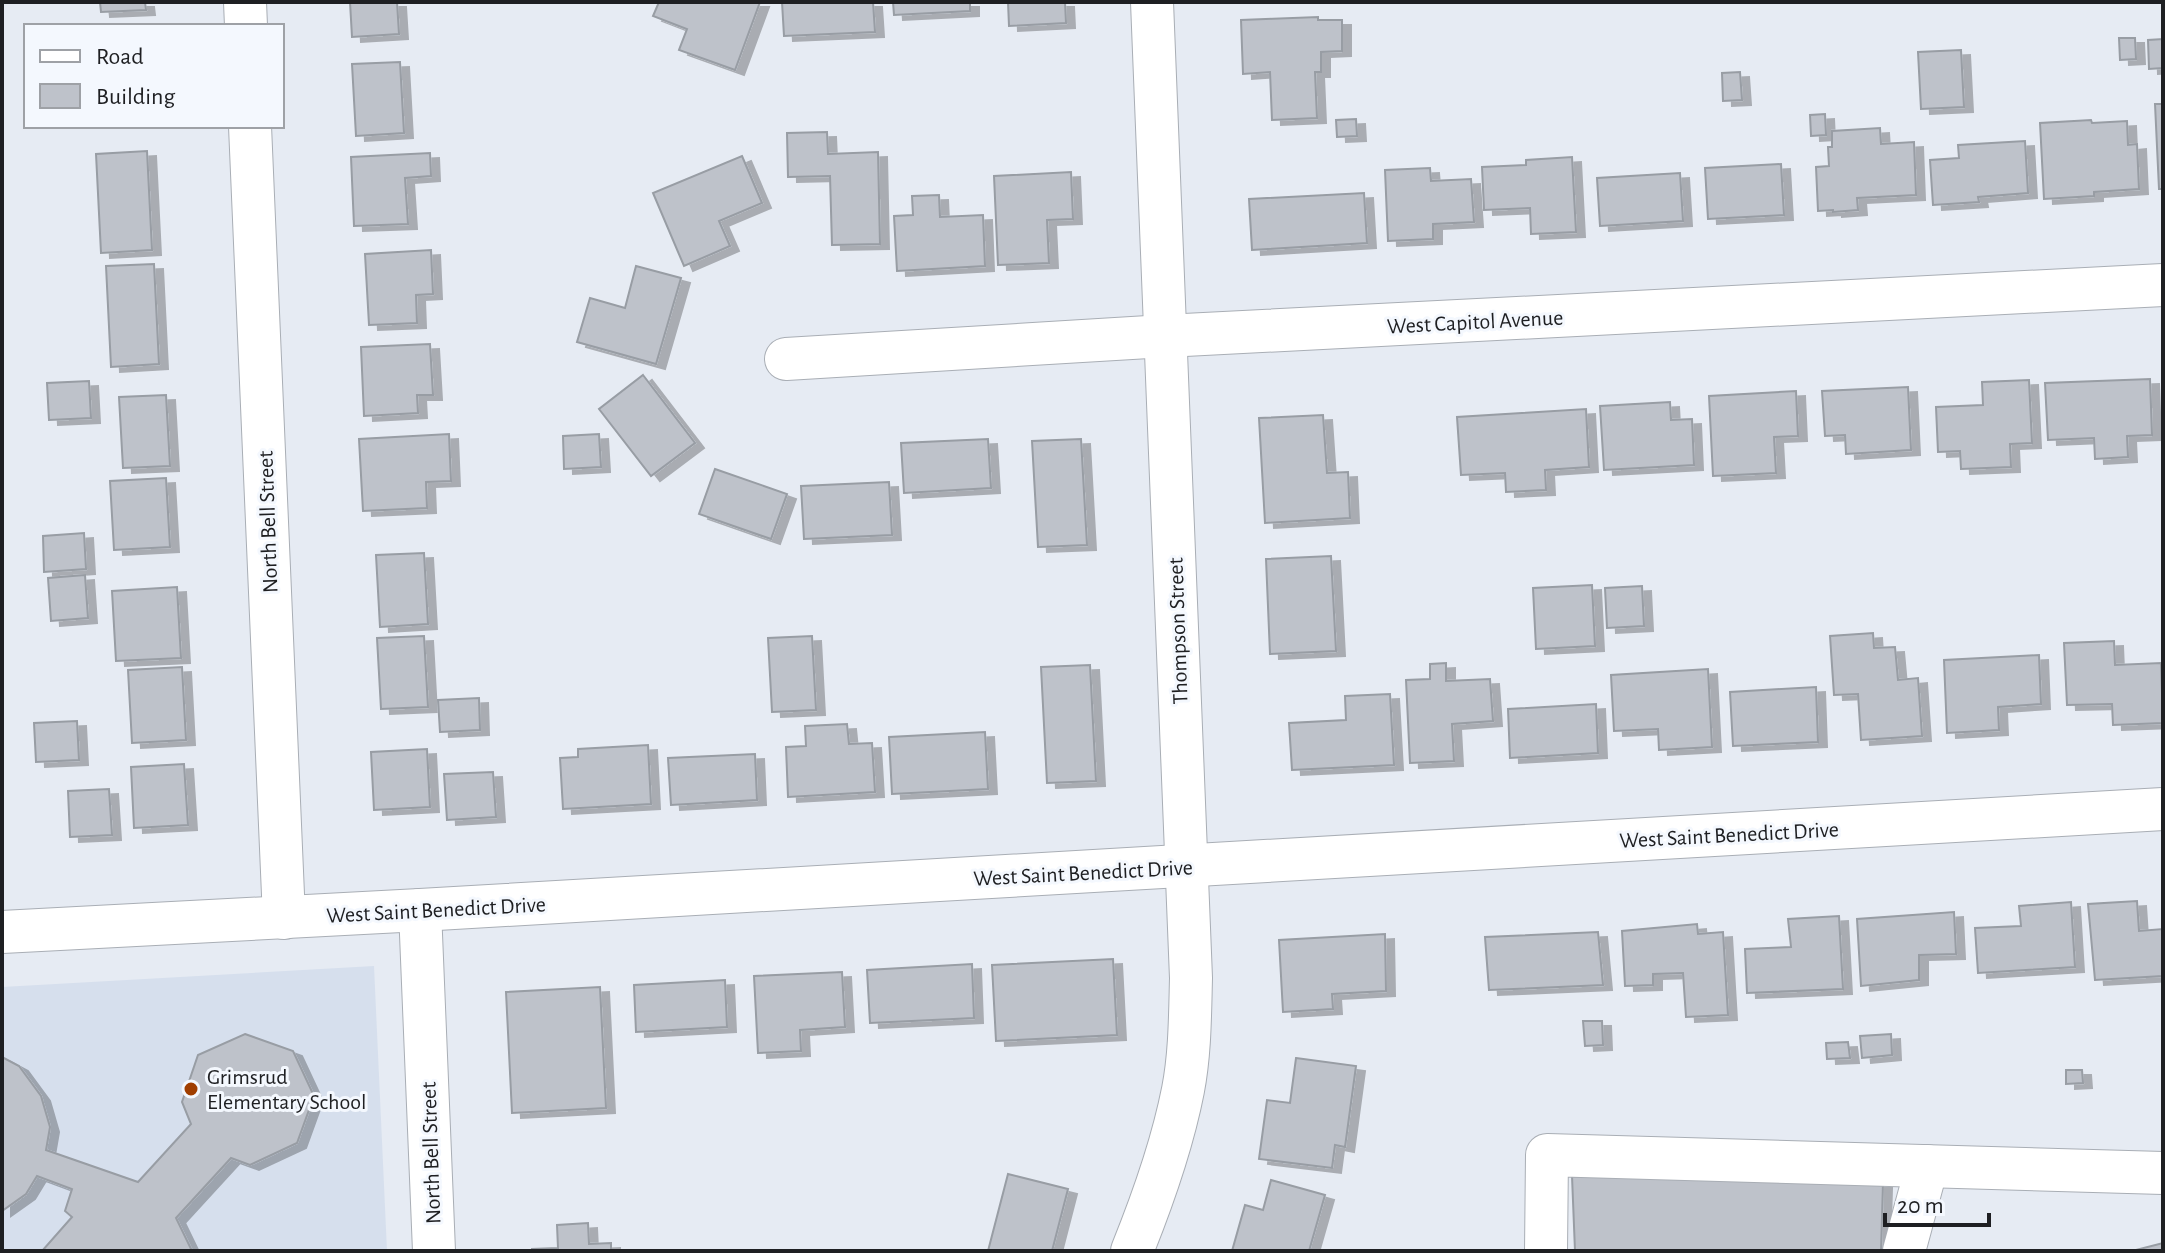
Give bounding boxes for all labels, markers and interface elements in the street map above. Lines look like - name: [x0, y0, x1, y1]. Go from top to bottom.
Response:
- legend: [24, 24, 284, 128]
- text: Road: [96, 45, 144, 69]
- text: Building: [96, 85, 175, 109]
- street label: West Capitol Avenue: [1386, 306, 1564, 338]
- street label: North Bell Street: [255, 450, 281, 594]
- street label: Thompson Street: [1164, 557, 1192, 705]
- street label: West Saint Benedict Drive: [1619, 818, 1839, 852]
- street label: West Saint Benedict Drive: [973, 856, 1193, 890]
- street label: West Saint Benedict Drive: [326, 893, 546, 927]
- place label: Grimsrud Elementary School: [207, 1066, 367, 1113]
- marker: Grimsrud Elementary School: [182, 1080, 200, 1098]
- street label: North Bell Street: [418, 1081, 444, 1225]
- scale bar: [1885, 1177, 1989, 1227]
- text: 20 m: [1897, 1194, 1944, 1218]

